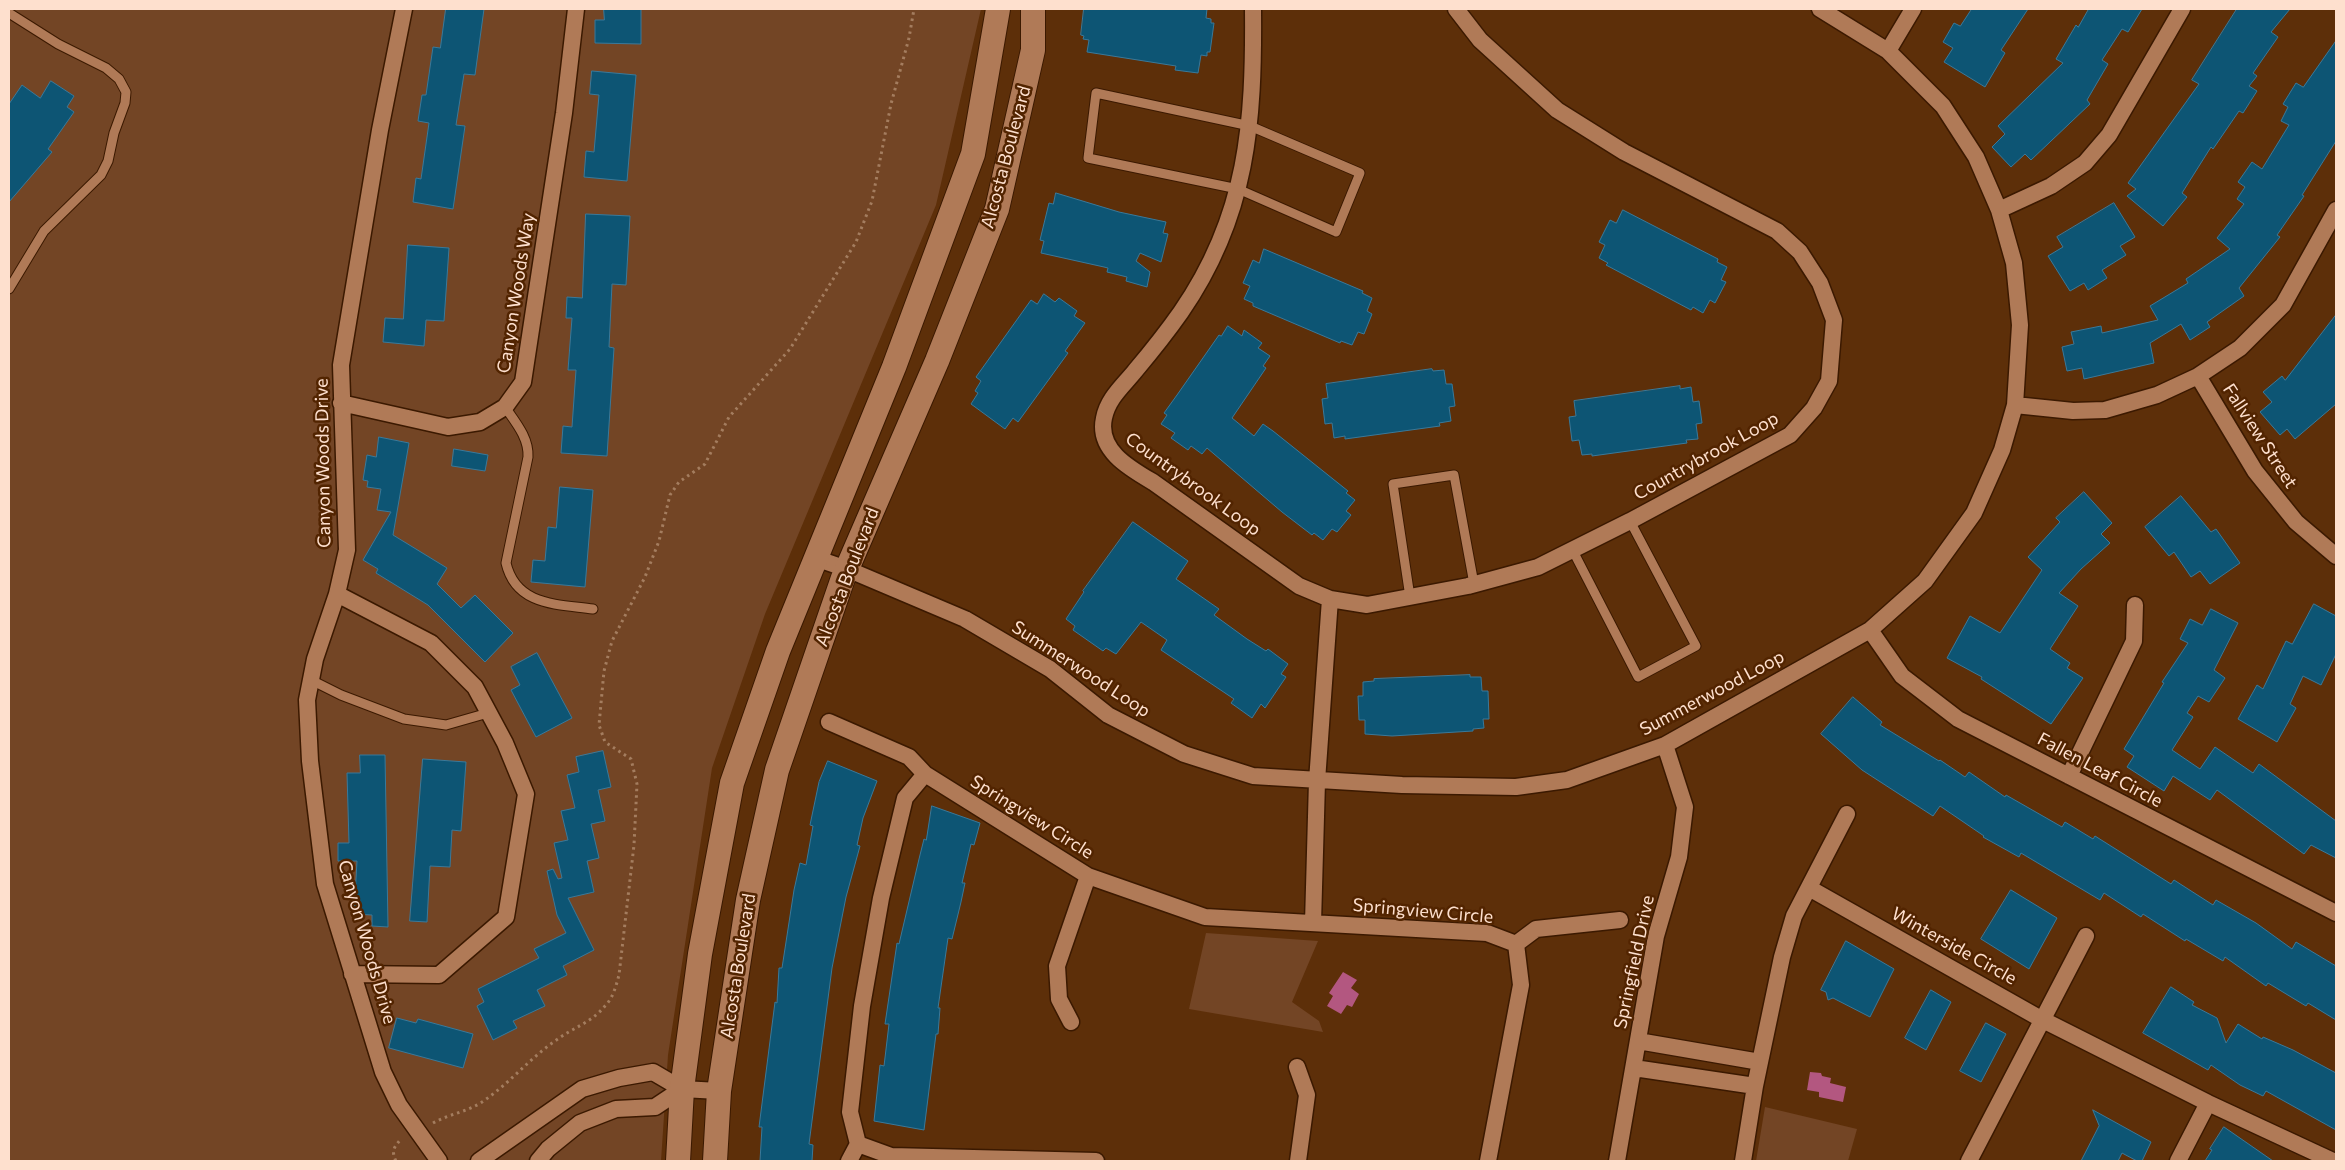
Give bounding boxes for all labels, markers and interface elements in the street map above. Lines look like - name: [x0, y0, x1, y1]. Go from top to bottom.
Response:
- street label: Alcosta Boulevard: [977, 83, 1035, 231]
- street label: Canyon Woods Way: [493, 211, 539, 375]
- street label: Canyon Woods Drive: [311, 378, 335, 548]
- street label: Fallview Street: [2218, 380, 2302, 492]
- street label: Countrybrook Loop: [1630, 407, 1782, 505]
- street label: Countrybrook Loop: [1121, 428, 1265, 540]
- street label: Alcosta Boulevard: [811, 505, 883, 649]
- street label: Summerwood Loop: [1008, 616, 1154, 722]
- street label: Summerwood Loop: [1636, 646, 1788, 740]
- street label: Fallen Leaf Circle: [2034, 728, 2166, 812]
- street label: Springview Circle: [967, 771, 1097, 863]
- street label: Canyon Woods Drive: [333, 858, 401, 1026]
- street label: Alcosta Boulevard: [716, 892, 760, 1040]
- street label: Springfield Drive: [1609, 893, 1659, 1031]
- street label: Springview Circle: [1352, 894, 1494, 928]
- street label: Winterside Circle: [1888, 903, 2020, 989]

